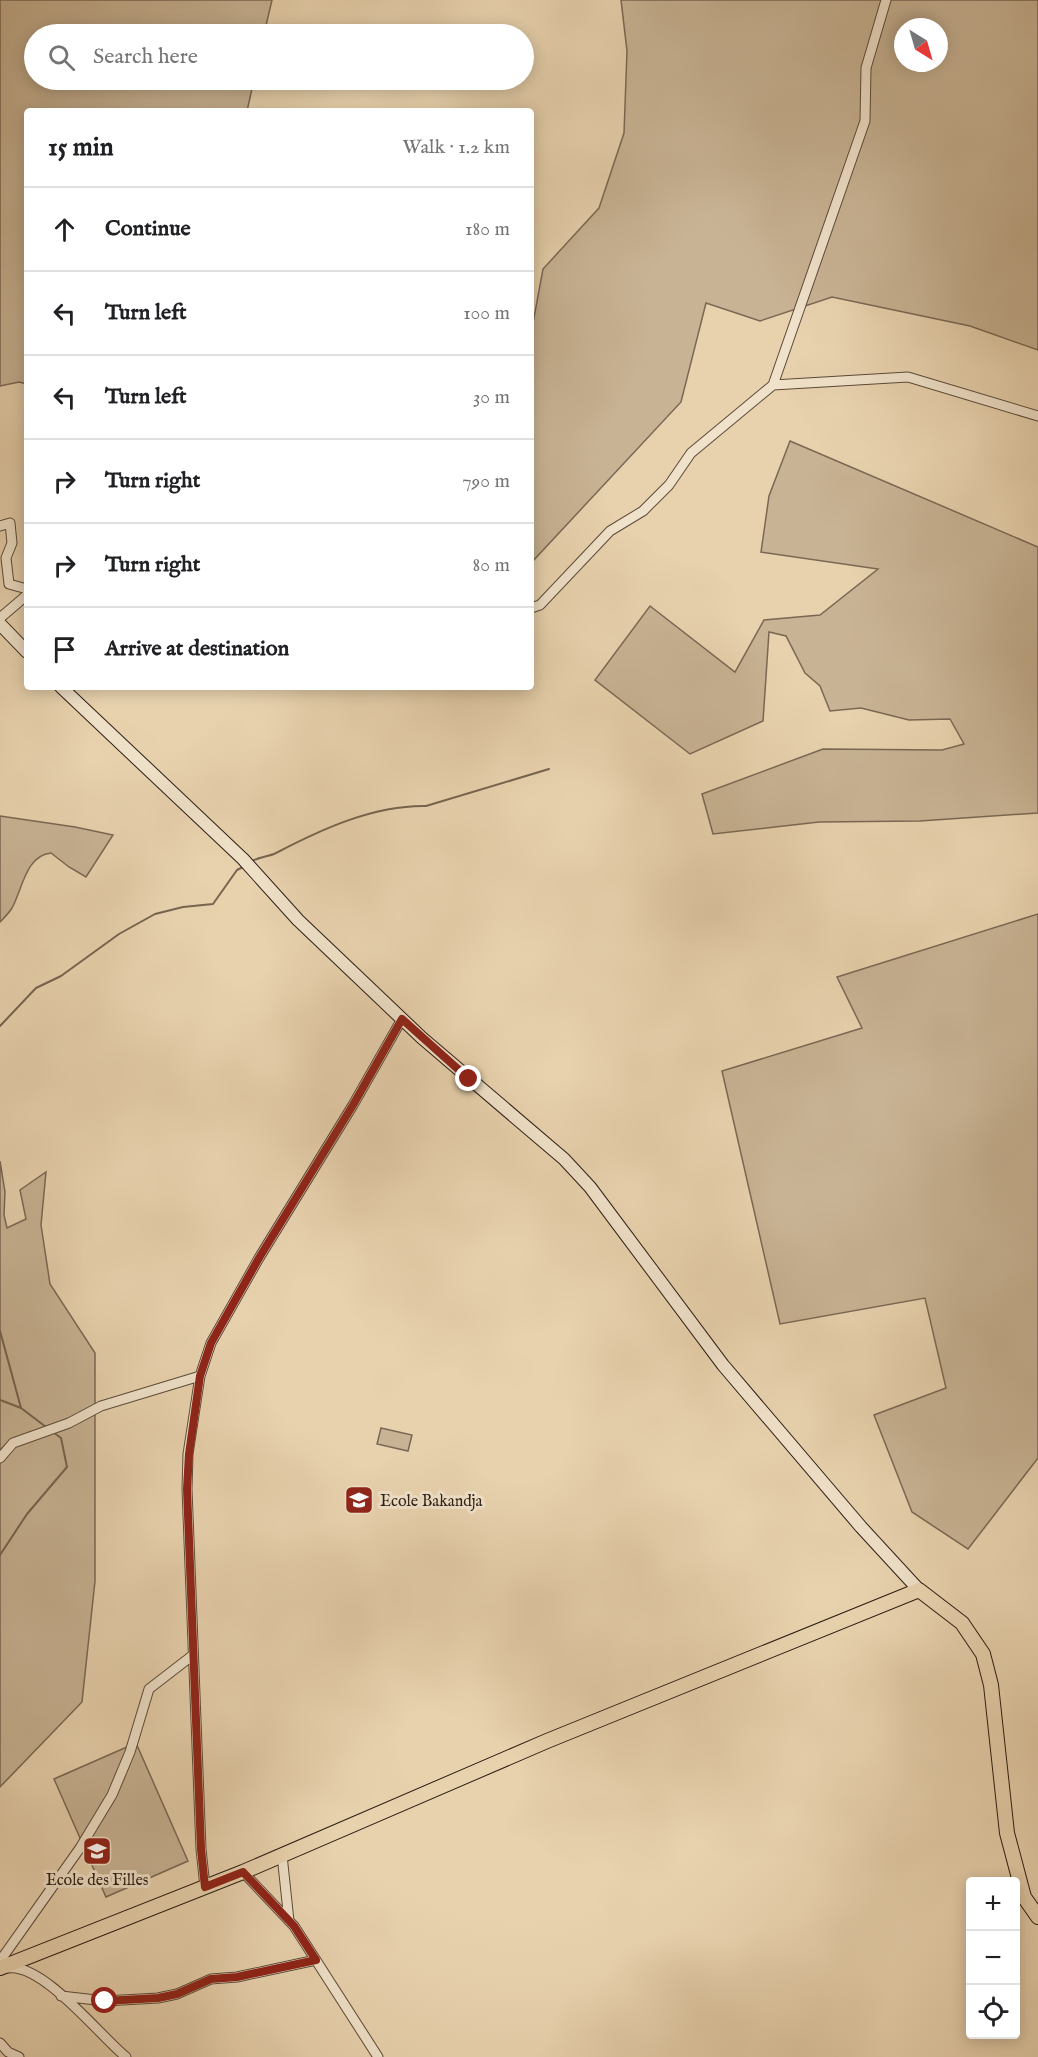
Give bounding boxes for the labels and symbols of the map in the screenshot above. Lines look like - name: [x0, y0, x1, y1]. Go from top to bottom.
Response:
- north arrow: [894, 18, 948, 72]
- route end: [455, 1065, 481, 1091]
- school or university icon: Ecole Bakandja: [343, 1484, 375, 1516]
- place label: Ecole Bakandja: [380, 1492, 482, 1512]
- school or university icon: Ecole des Filles: [81, 1835, 113, 1867]
- place label: Ecole des Filles: [46, 1871, 149, 1891]
- route start: [91, 1987, 117, 2013]

